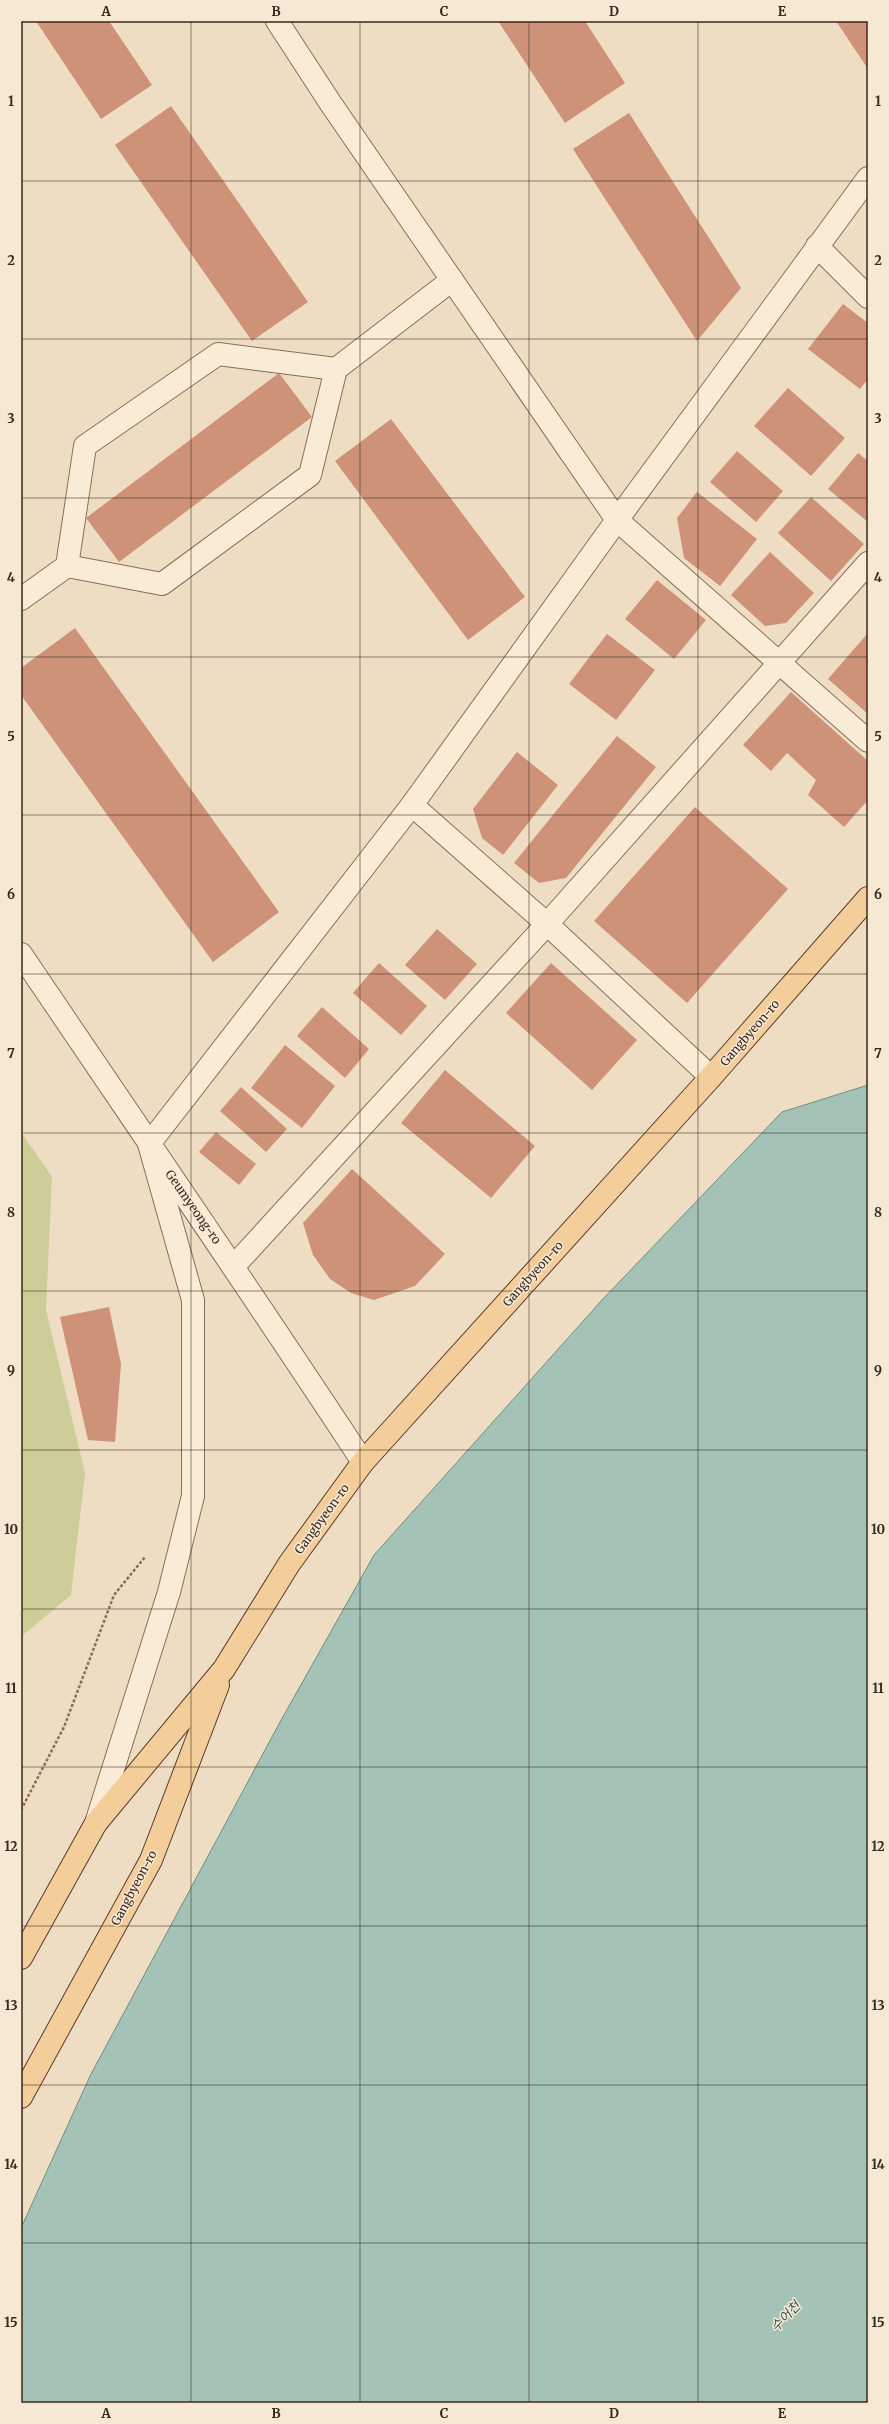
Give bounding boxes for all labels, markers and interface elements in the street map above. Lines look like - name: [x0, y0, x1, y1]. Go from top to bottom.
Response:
- text: A: [100, 3, 111, 20]
- text: B: [271, 3, 281, 20]
- text: C: [440, 3, 449, 20]
- text: D: [609, 3, 619, 20]
- text: E: [778, 3, 787, 20]
- text: 1: [8, 93, 14, 110]
- text: 1: [875, 93, 881, 110]
- text: 2: [7, 252, 15, 269]
- text: 2: [874, 252, 882, 269]
- text: 3: [7, 410, 15, 427]
- text: 3: [874, 410, 882, 427]
- text: 4: [7, 569, 16, 586]
- text: 4: [874, 569, 883, 586]
- text: 5: [7, 728, 15, 745]
- text: 5: [874, 728, 882, 745]
- text: 6: [7, 886, 15, 903]
- text: 6: [874, 886, 882, 903]
- street label: Gangbyeon-ro: [717, 996, 782, 1069]
- text: 7: [7, 1045, 15, 1062]
- text: 7: [874, 1045, 882, 1062]
- street label: Geumyeong-ro: [162, 1167, 225, 1247]
- text: 8: [7, 1204, 15, 1221]
- text: 8: [874, 1204, 882, 1221]
- street label: Gangbyeon-ro: [499, 1238, 566, 1309]
- text: 9: [7, 1362, 15, 1379]
- text: 9: [874, 1362, 882, 1379]
- street label: Gangbyeon-ro: [291, 1481, 352, 1557]
- text: 10: [4, 1521, 18, 1538]
- text: 10: [871, 1521, 885, 1538]
- text: 11: [5, 1680, 17, 1697]
- text: 11: [872, 1680, 884, 1697]
- text: 12: [4, 1838, 18, 1855]
- text: 12: [871, 1838, 885, 1855]
- street label: Gangbyeon-ro: [107, 1848, 160, 1928]
- text: 13: [4, 1997, 18, 2014]
- text: 13: [871, 1997, 885, 2014]
- text: 14: [4, 2156, 19, 2173]
- text: 14: [871, 2156, 886, 2173]
- water label: 수어천: [767, 2297, 805, 2335]
- text: 15: [4, 2314, 18, 2331]
- text: 15: [871, 2314, 885, 2331]
- text: A: [100, 2405, 111, 2422]
- text: B: [271, 2405, 281, 2422]
- text: C: [440, 2405, 449, 2422]
- text: D: [609, 2405, 619, 2422]
- text: E: [778, 2405, 787, 2422]

